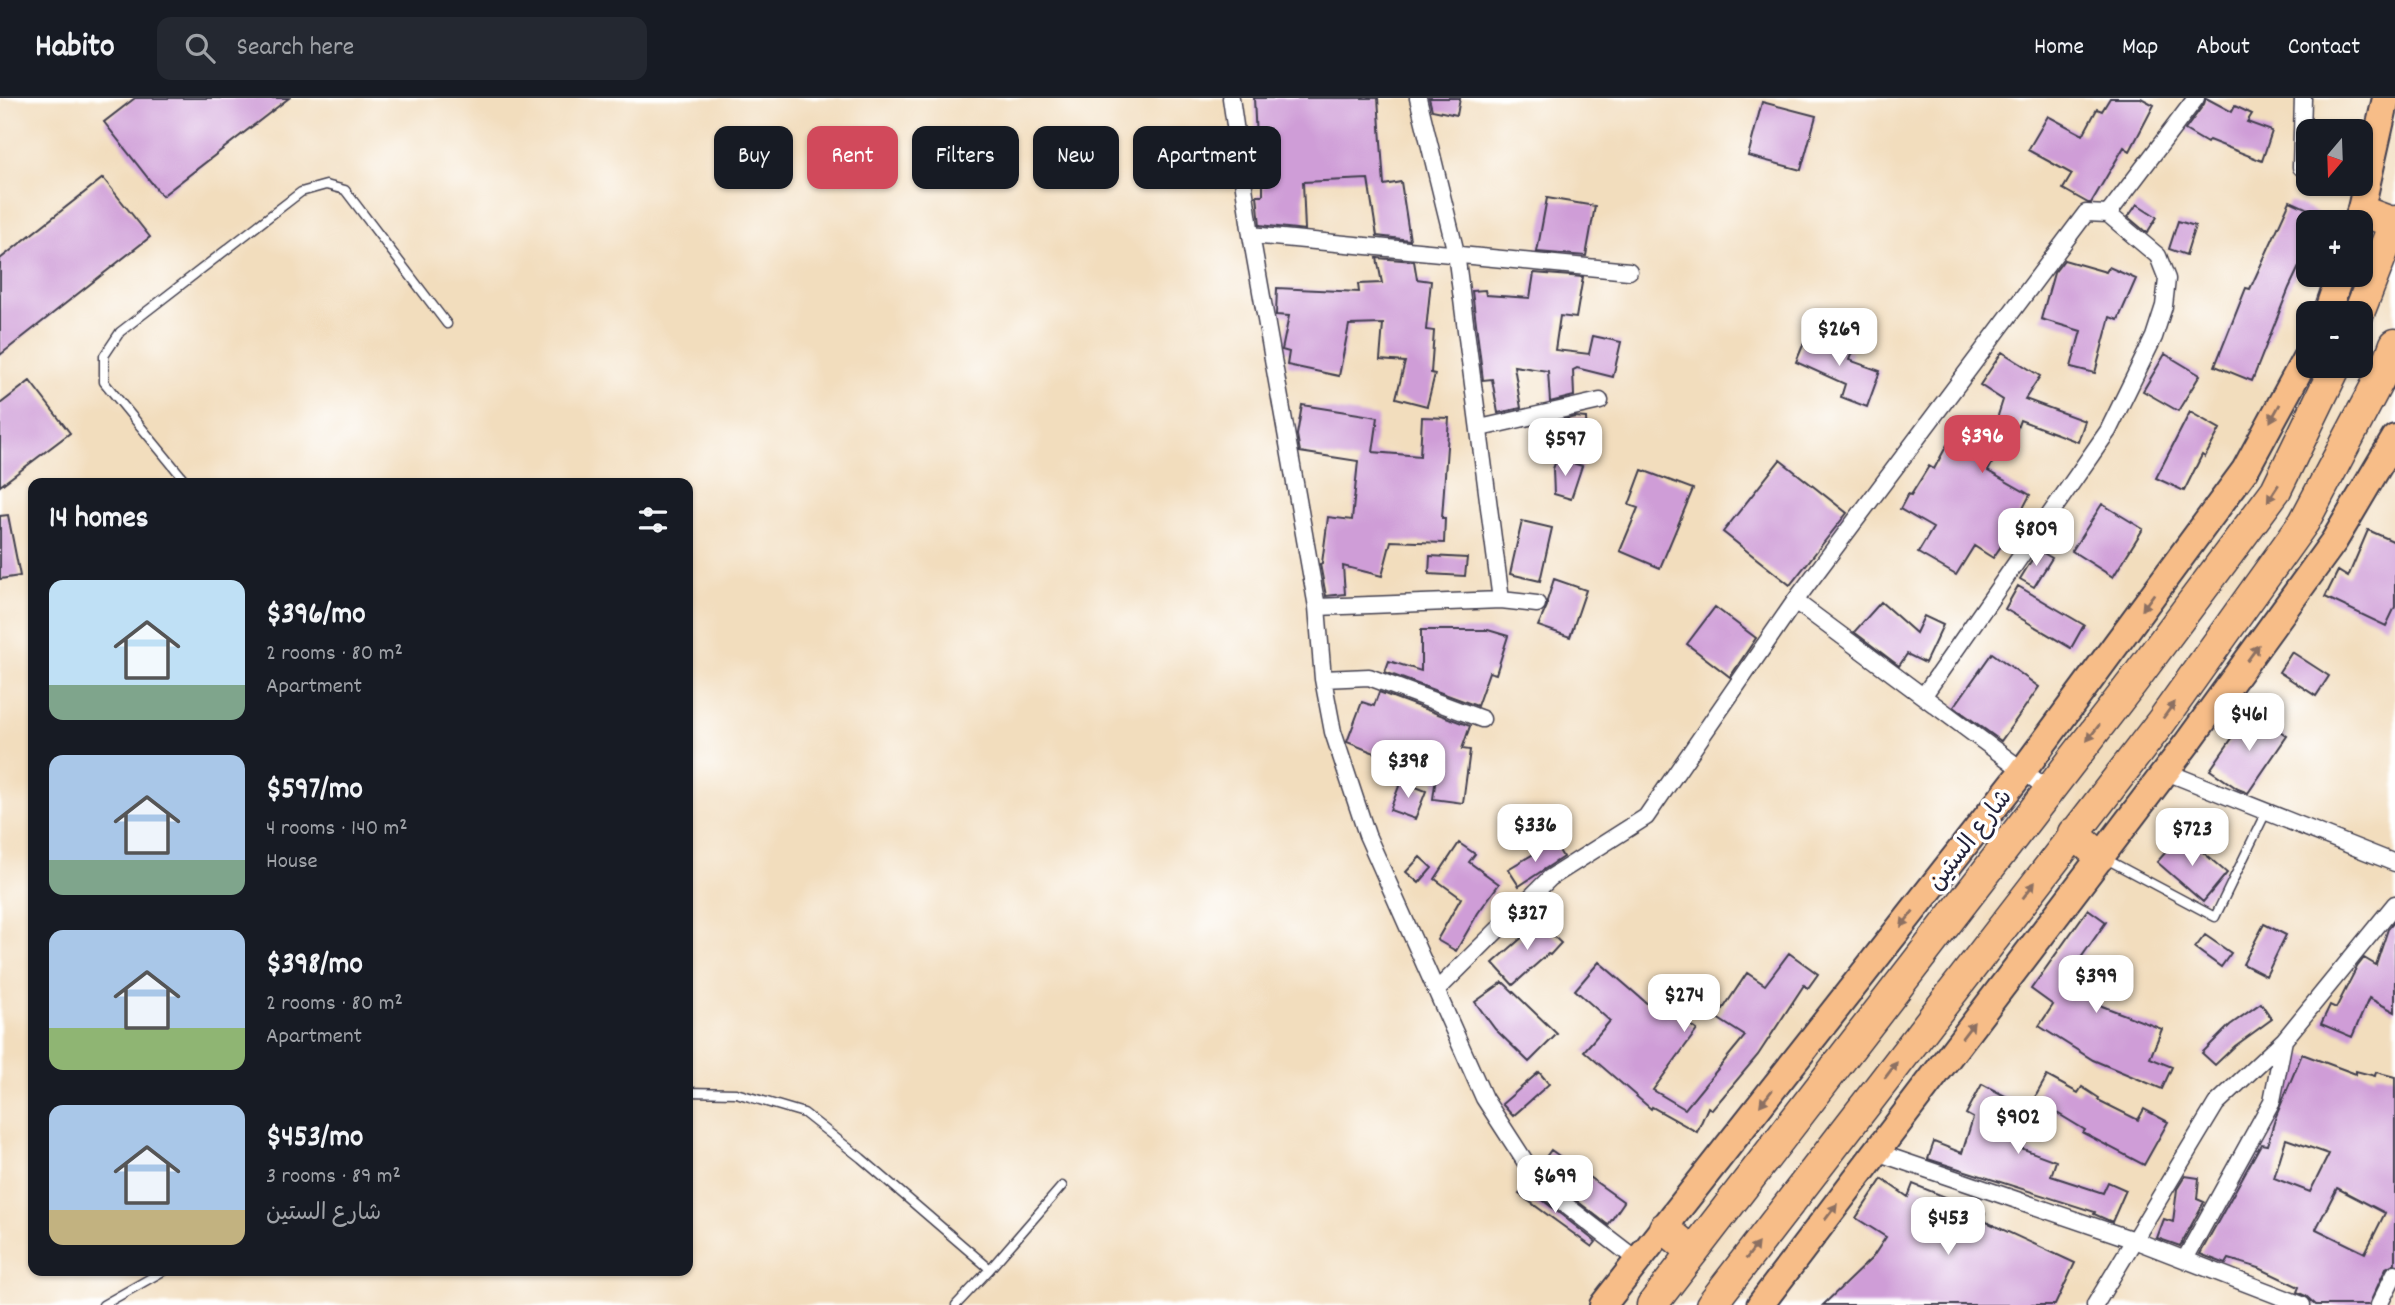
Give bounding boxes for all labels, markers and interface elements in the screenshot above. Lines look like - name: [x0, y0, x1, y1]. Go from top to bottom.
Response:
- search box: [157, 17, 647, 80]
- text: Habito: [35, 25, 115, 72]
- icon: search: [181, 29, 219, 67]
- text: Search here: [237, 30, 354, 67]
- text: Home: [2034, 31, 2084, 65]
- text: Map: [2122, 31, 2158, 65]
- text: About: [2196, 31, 2250, 65]
- text: Contact: [2288, 31, 2360, 65]
- north arrow: [2296, 119, 2373, 196]
- map controls: [2296, 119, 2373, 378]
- chip: Buy: [714, 126, 793, 189]
- chip: Rent: [807, 126, 898, 189]
- chip: Filters: [912, 126, 1019, 189]
- chip: New: [1033, 126, 1119, 189]
- chip: Apartment: [1133, 126, 1281, 189]
- button: +: [2296, 210, 2373, 287]
- button: −: [2296, 301, 2373, 378]
- pin: $269: [1798, 308, 1880, 368]
- text: $269: [1817, 314, 1861, 347]
- one-way arrow: [2269, 404, 2281, 423]
- pin: $396: [1941, 416, 2023, 475]
- pin: $597: [1524, 418, 1606, 478]
- text: $396: [1960, 421, 2004, 454]
- text: $597: [1544, 424, 1586, 457]
- one-way arrow: [2267, 483, 2280, 502]
- text: 14 homes: [49, 499, 148, 542]
- icon: filters: [634, 501, 672, 539]
- pin: $809: [1995, 508, 2077, 568]
- text: $809: [2014, 514, 2058, 547]
- one-way arrow: [2141, 592, 2155, 611]
- text: $396/mo: [266, 595, 365, 638]
- icon: home: [105, 608, 189, 692]
- text: 2 rooms · 80 m²: [266, 638, 403, 671]
- one-way arrow: [2245, 644, 2259, 662]
- text: Apartment: [266, 671, 362, 704]
- pin: $461: [2208, 694, 2290, 753]
- text: $461: [2230, 699, 2268, 732]
- one-way arrow: [2162, 701, 2176, 719]
- one-way arrow: [2085, 724, 2100, 742]
- pin: $398: [1367, 740, 1449, 800]
- text: $398: [1387, 746, 1429, 779]
- text: $597/mo: [266, 770, 363, 813]
- icon: home: [105, 783, 189, 867]
- street label: شارع الستين: [1921, 783, 2022, 899]
- pin: $336: [1494, 804, 1576, 864]
- pin: $723: [2151, 808, 2233, 868]
- text: $336: [1513, 810, 1557, 843]
- text: 4 rooms · 140 m²: [266, 813, 408, 846]
- text: $723: [2172, 814, 2212, 847]
- text: House: [266, 846, 318, 879]
- one-way arrow: [2022, 881, 2036, 899]
- pin: $327: [1486, 892, 1568, 952]
- text: $327: [1507, 898, 1547, 931]
- one-way arrow: [1899, 910, 1914, 928]
- text: $398/mo: [266, 945, 363, 988]
- pin: $399: [2055, 956, 2137, 1015]
- icon: home: [105, 958, 189, 1042]
- text: $399: [2075, 961, 2117, 994]
- pin: $274: [1643, 974, 1725, 1034]
- text: $274: [1664, 980, 1704, 1013]
- text: 2 rooms · 80 m²: [266, 988, 403, 1021]
- text: Apartment: [266, 1021, 362, 1054]
- one-way arrow: [1961, 1021, 1975, 1039]
- one-way arrow: [1883, 1062, 1898, 1080]
- one-way arrow: [1759, 1089, 1774, 1107]
- pin: $902: [1977, 1096, 2059, 1156]
- text: $902: [1996, 1102, 2040, 1135]
- text: $453/mo: [266, 1118, 363, 1161]
- icon: home: [105, 1133, 189, 1217]
- pin: $699: [1514, 1156, 1596, 1215]
- text: 3 rooms · 89 m²: [266, 1161, 401, 1194]
- text: $699: [1533, 1161, 1577, 1194]
- text: شارع الستين: [266, 1198, 381, 1231]
- pin: $453: [1907, 1198, 1989, 1257]
- one-way arrow: [1824, 1203, 1839, 1221]
- text: $453: [1927, 1203, 1969, 1236]
- one-way arrow: [1745, 1242, 1759, 1260]

